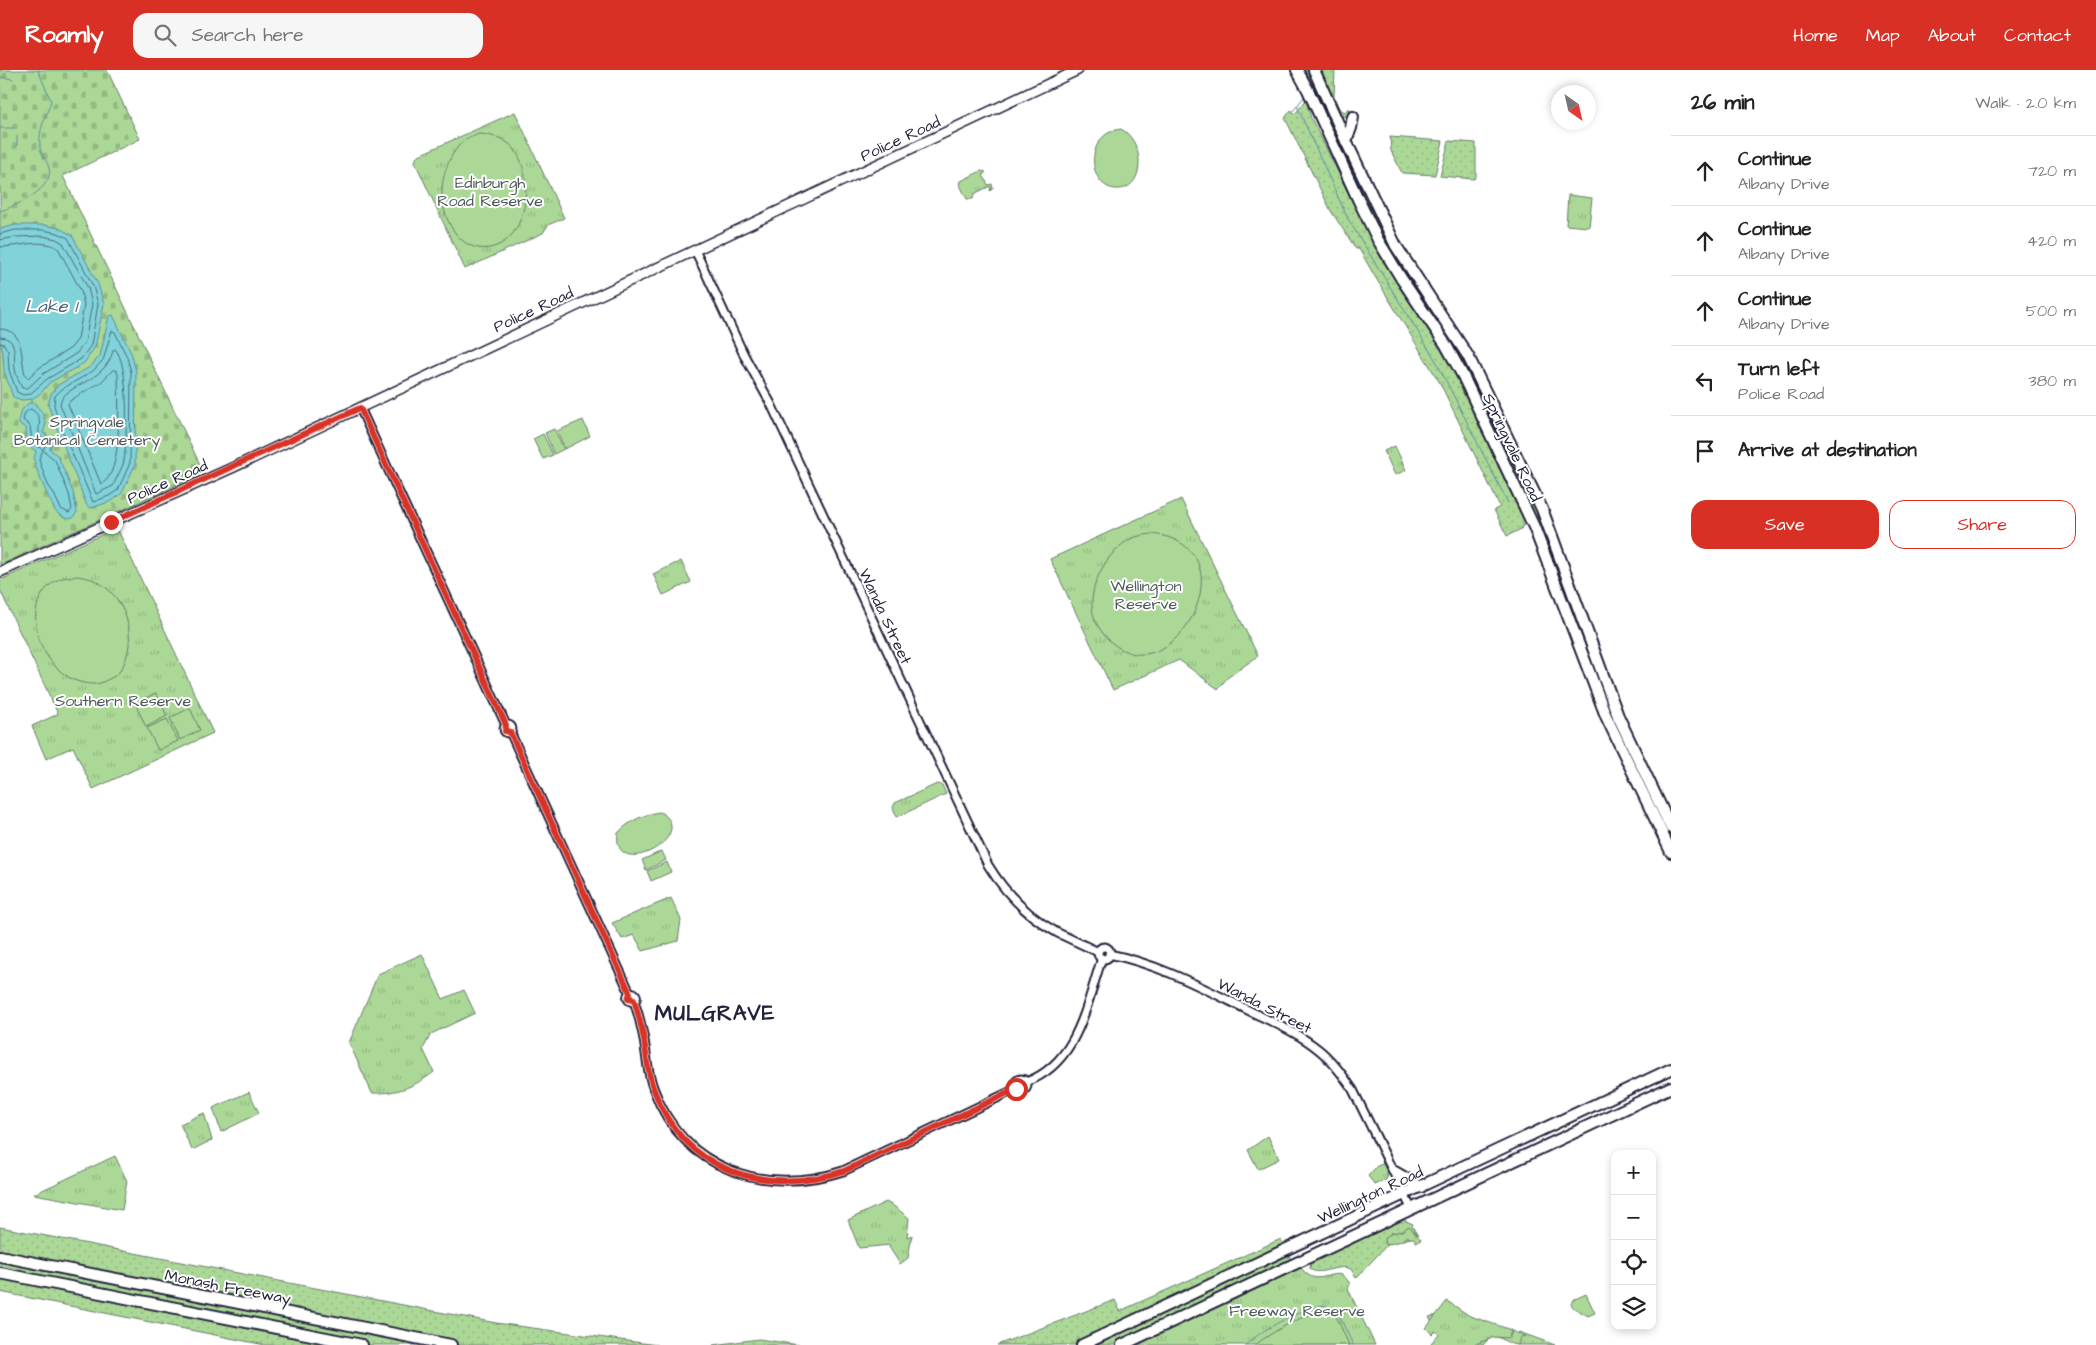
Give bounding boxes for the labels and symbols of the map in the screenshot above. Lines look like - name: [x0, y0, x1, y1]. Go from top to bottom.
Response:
- north arrow: [1551, 85, 1596, 130]
- street label: Police Road: [857, 111, 944, 167]
- park label: Edinburgh Road Reserve: [437, 172, 543, 212]
- street label: Police Road: [490, 282, 577, 338]
- water label: Lake 1: [25, 294, 80, 319]
- street label: Springvale Road: [1476, 390, 1547, 506]
- park label: Springvale Botanical Cemetery: [14, 411, 160, 452]
- street label: Police Road: [124, 454, 211, 509]
- route end: [100, 511, 123, 534]
- street label: Wanda Street: [853, 565, 917, 668]
- park label: Wellington Reserve: [1111, 575, 1181, 615]
- park label: Southern Reserve: [55, 690, 191, 712]
- street label: Wanda Street: [1214, 973, 1316, 1039]
- district label: MULGRAVE: [655, 999, 775, 1028]
- route start: [1005, 1078, 1028, 1101]
- street label: Wellington Road: [1314, 1161, 1427, 1230]
- street label: Monash Freeway: [163, 1264, 293, 1311]
- park label: Freeway Reserve: [1229, 1300, 1365, 1323]

